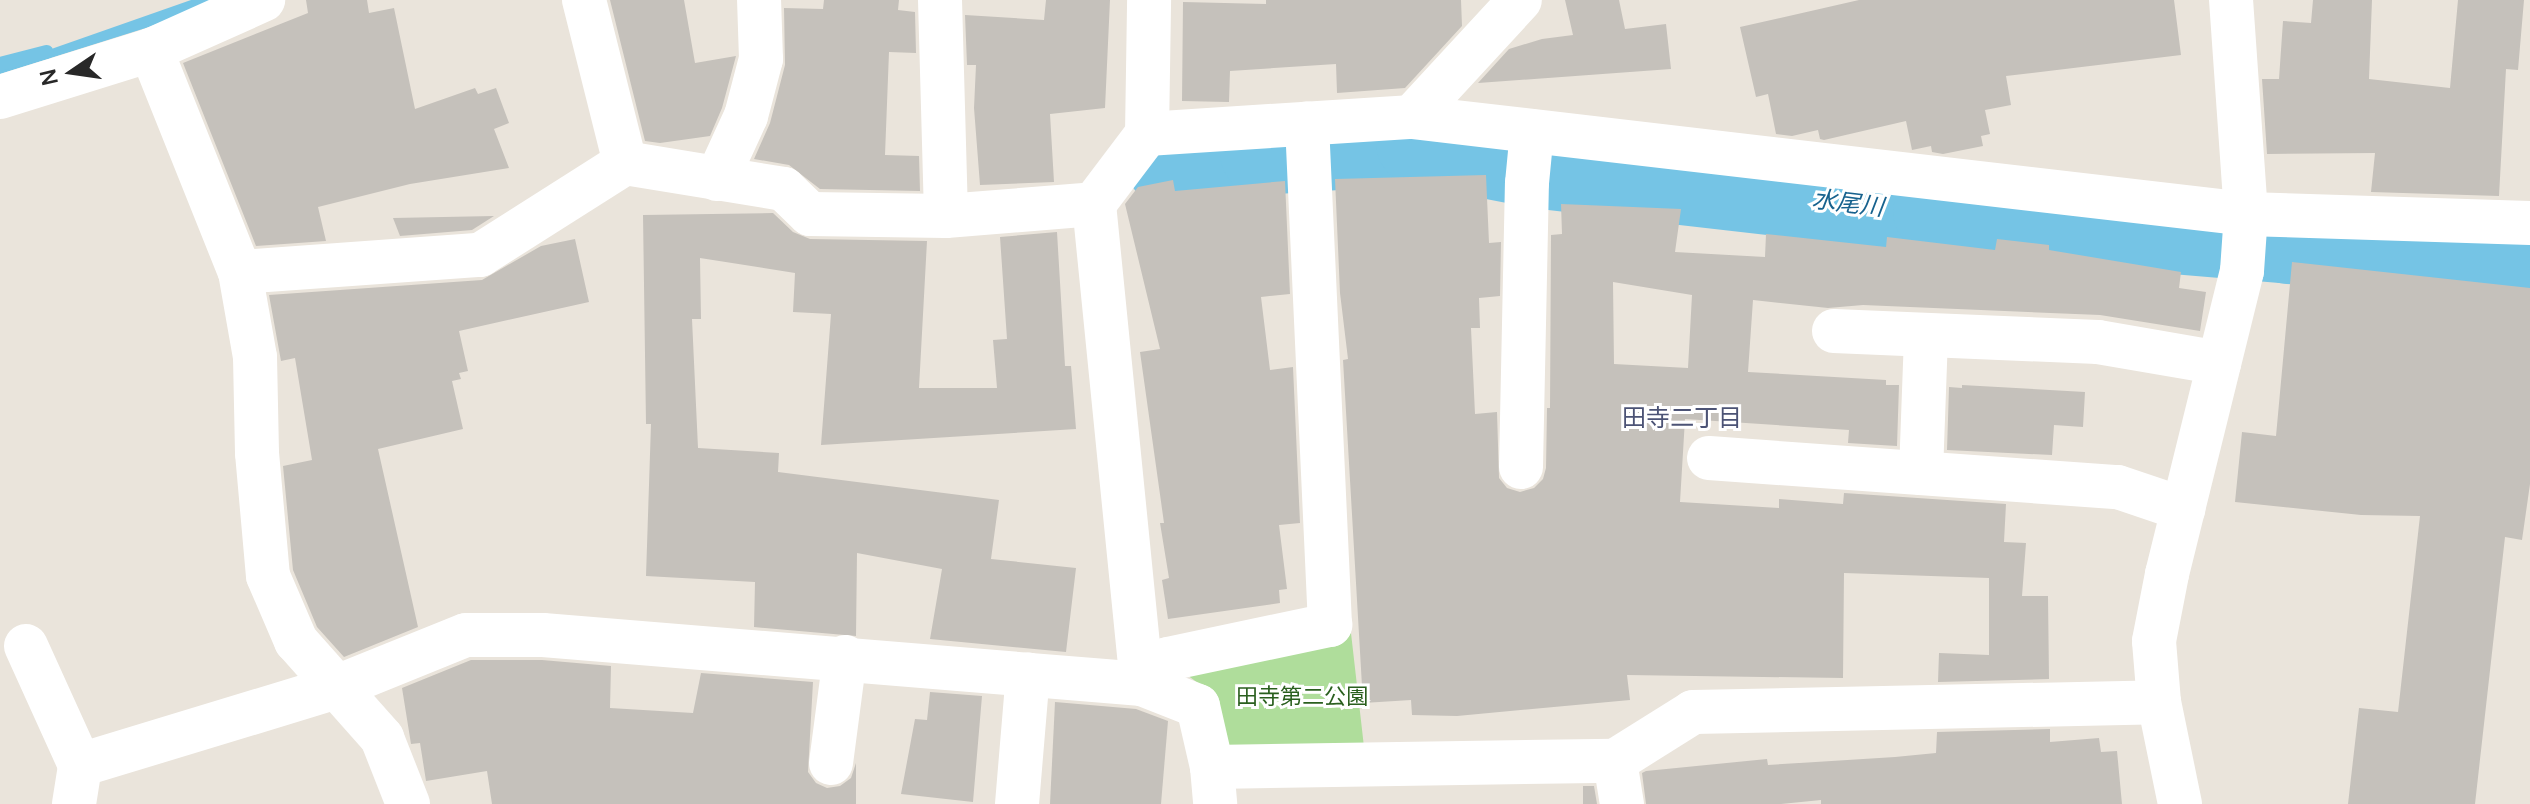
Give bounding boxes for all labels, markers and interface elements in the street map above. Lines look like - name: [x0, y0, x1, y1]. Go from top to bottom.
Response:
- north arrow: [32, 32, 112, 112]
- text: N: [32, 66, 65, 88]
- water label: 水尾川: [1811, 183, 1885, 221]
- district label: 田寺二丁目: [1622, 403, 1742, 431]
- park label: 田寺第二公園: [1236, 684, 1368, 710]

